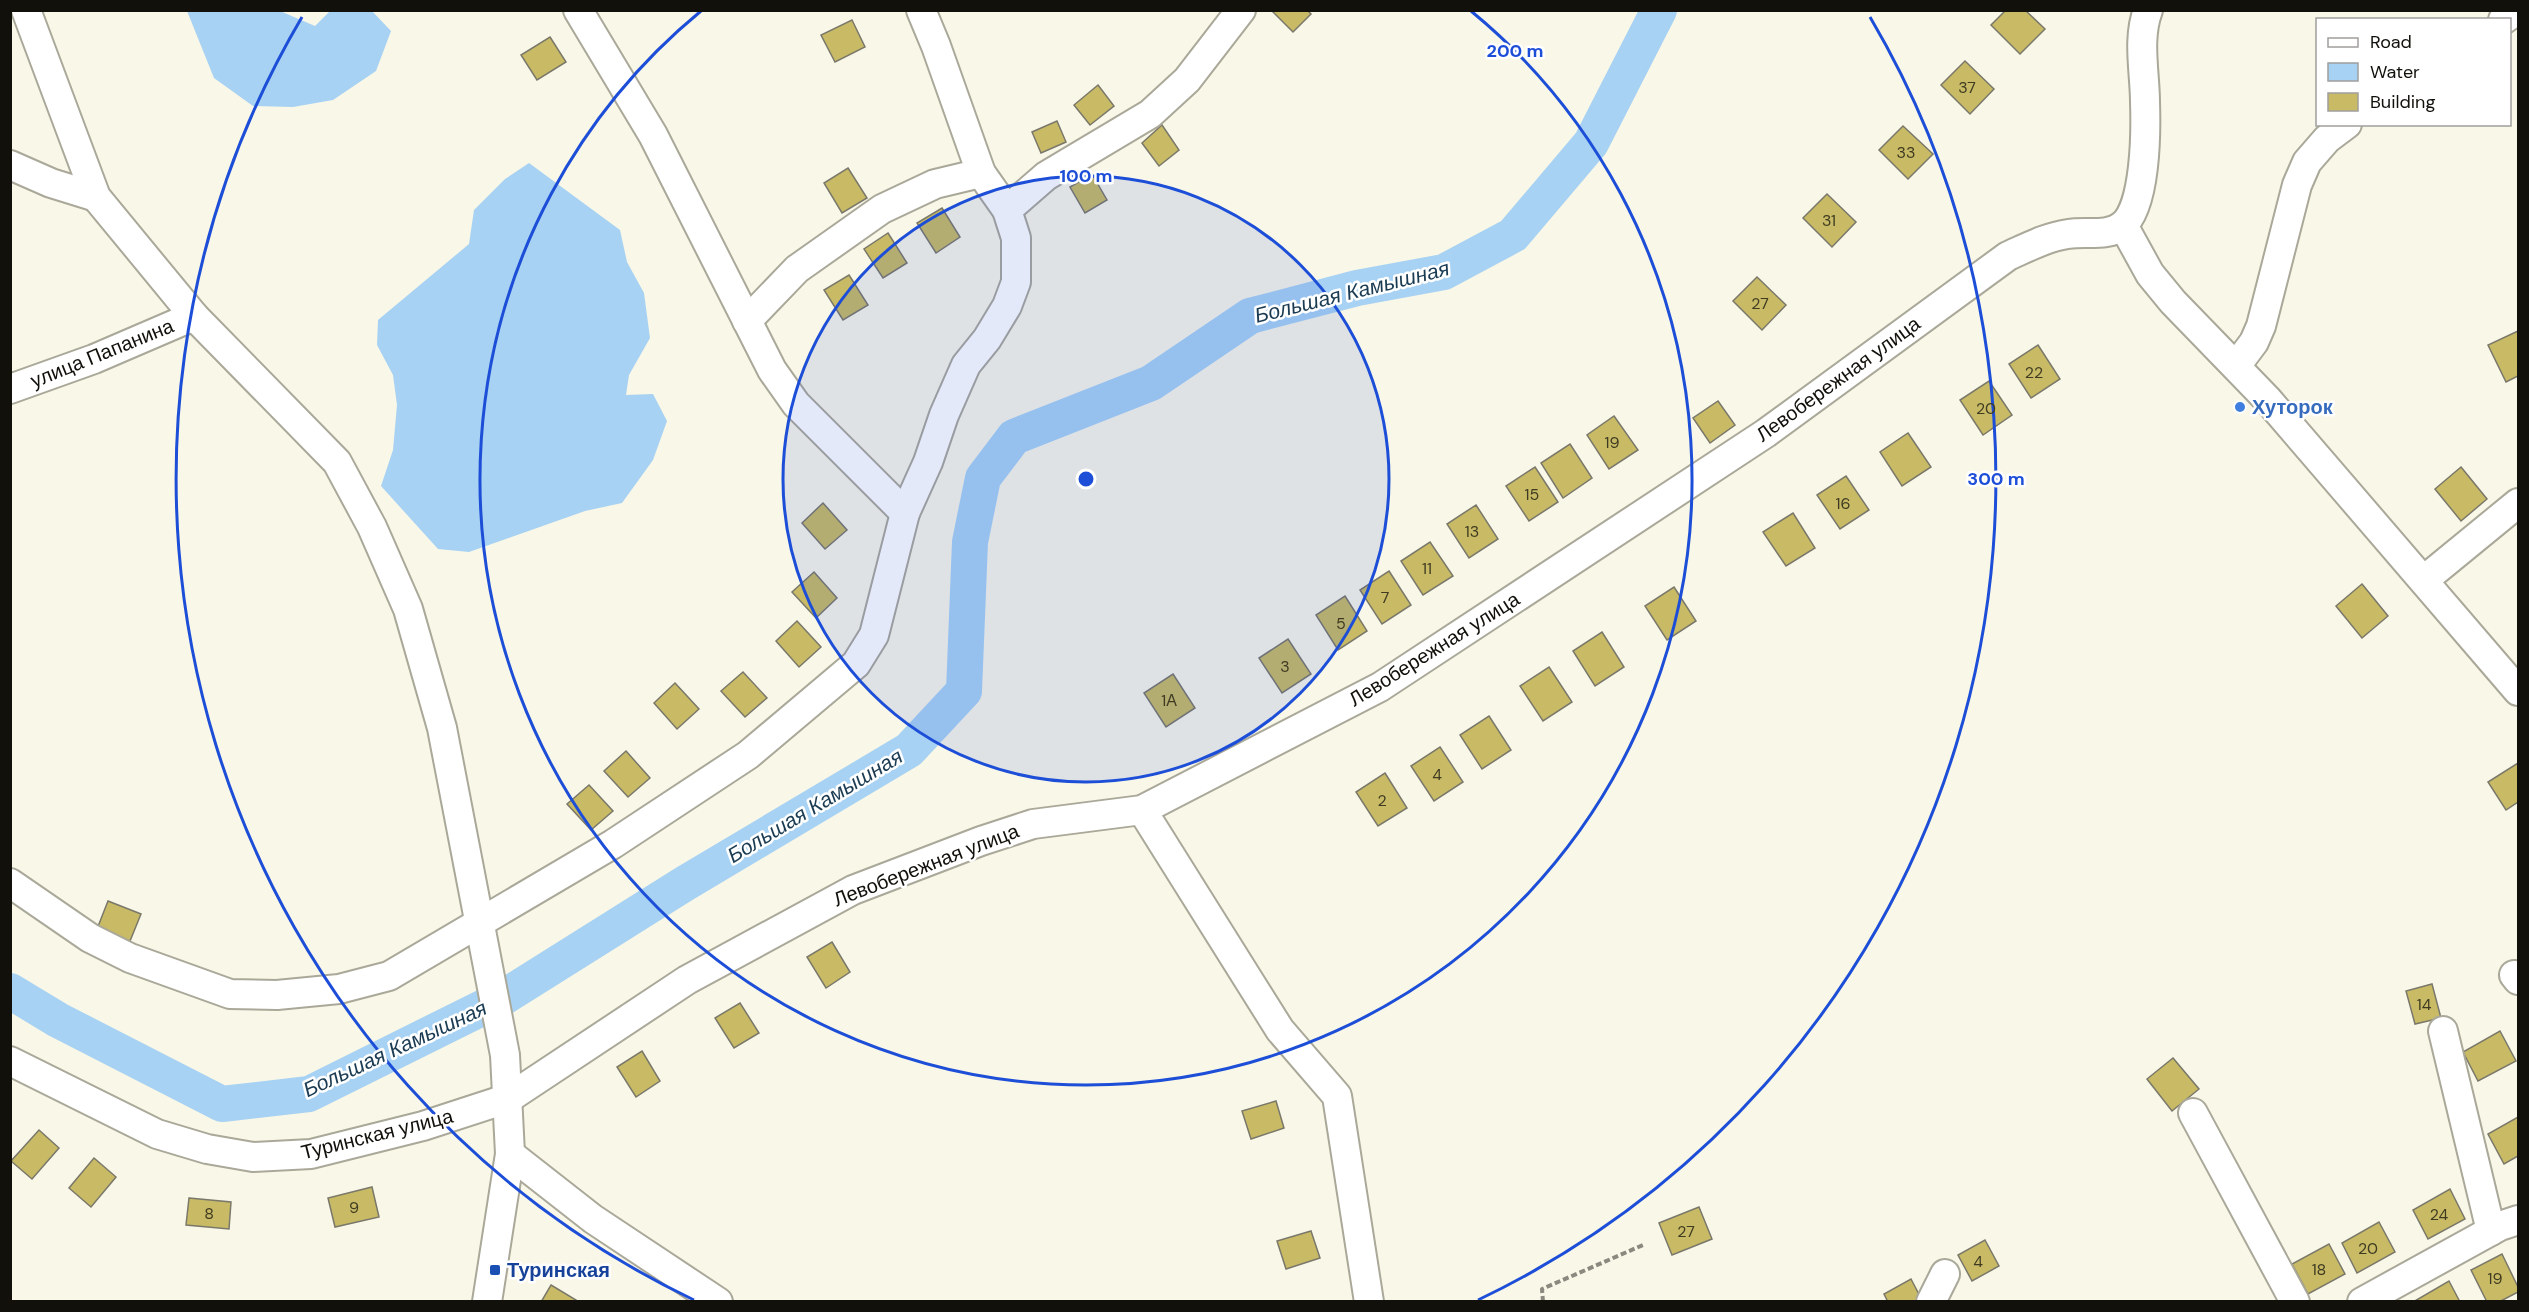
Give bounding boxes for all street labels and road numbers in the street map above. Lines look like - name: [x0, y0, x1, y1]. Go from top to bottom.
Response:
- street label: Левобережная улица: [1751, 310, 1926, 447]
- street label: улица Папанина: [27, 312, 178, 394]
- street label: Левобережная улица: [1344, 585, 1525, 712]
- street label: Левобережная улица: [829, 817, 1023, 912]
- street label: Туринская улица: [298, 1102, 457, 1165]

